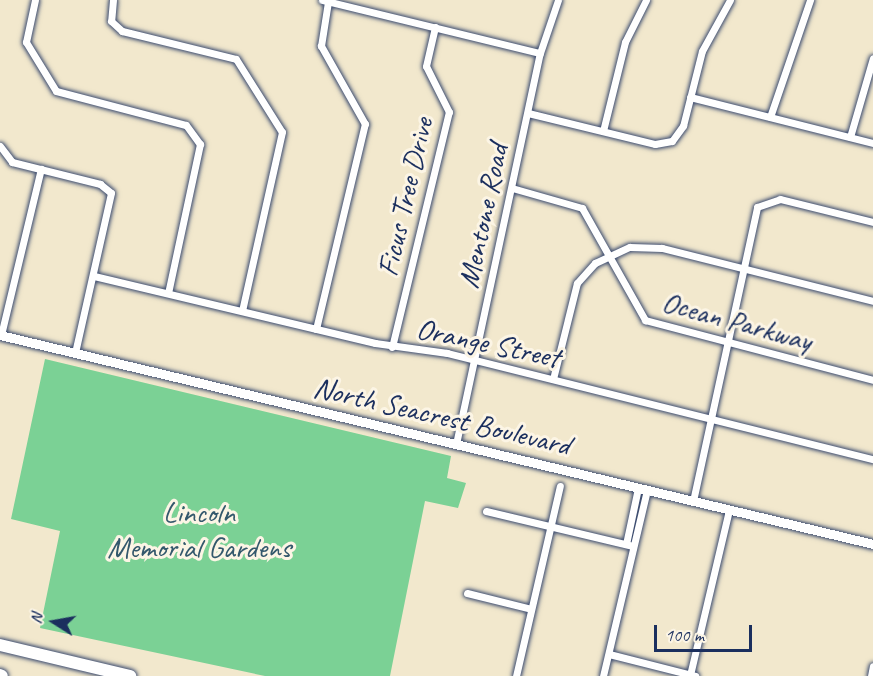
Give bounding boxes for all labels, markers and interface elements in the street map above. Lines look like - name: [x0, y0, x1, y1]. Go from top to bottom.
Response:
- street label: Ficus Tree Drive: [369, 114, 441, 280]
- street label: Mentone Road: [450, 141, 516, 291]
- street label: Ocean Parkway: [658, 284, 816, 358]
- street label: Orange Street: [413, 310, 563, 376]
- street label: North Seacrest Boulevard: [310, 369, 574, 463]
- park label: Lincoln Memorial Gardens: [107, 494, 291, 564]
- north arrow: [24, 592, 84, 652]
- text: N: [26, 612, 47, 625]
- scale bar: [657, 613, 754, 651]
- text: 100 m: [665, 624, 704, 646]

